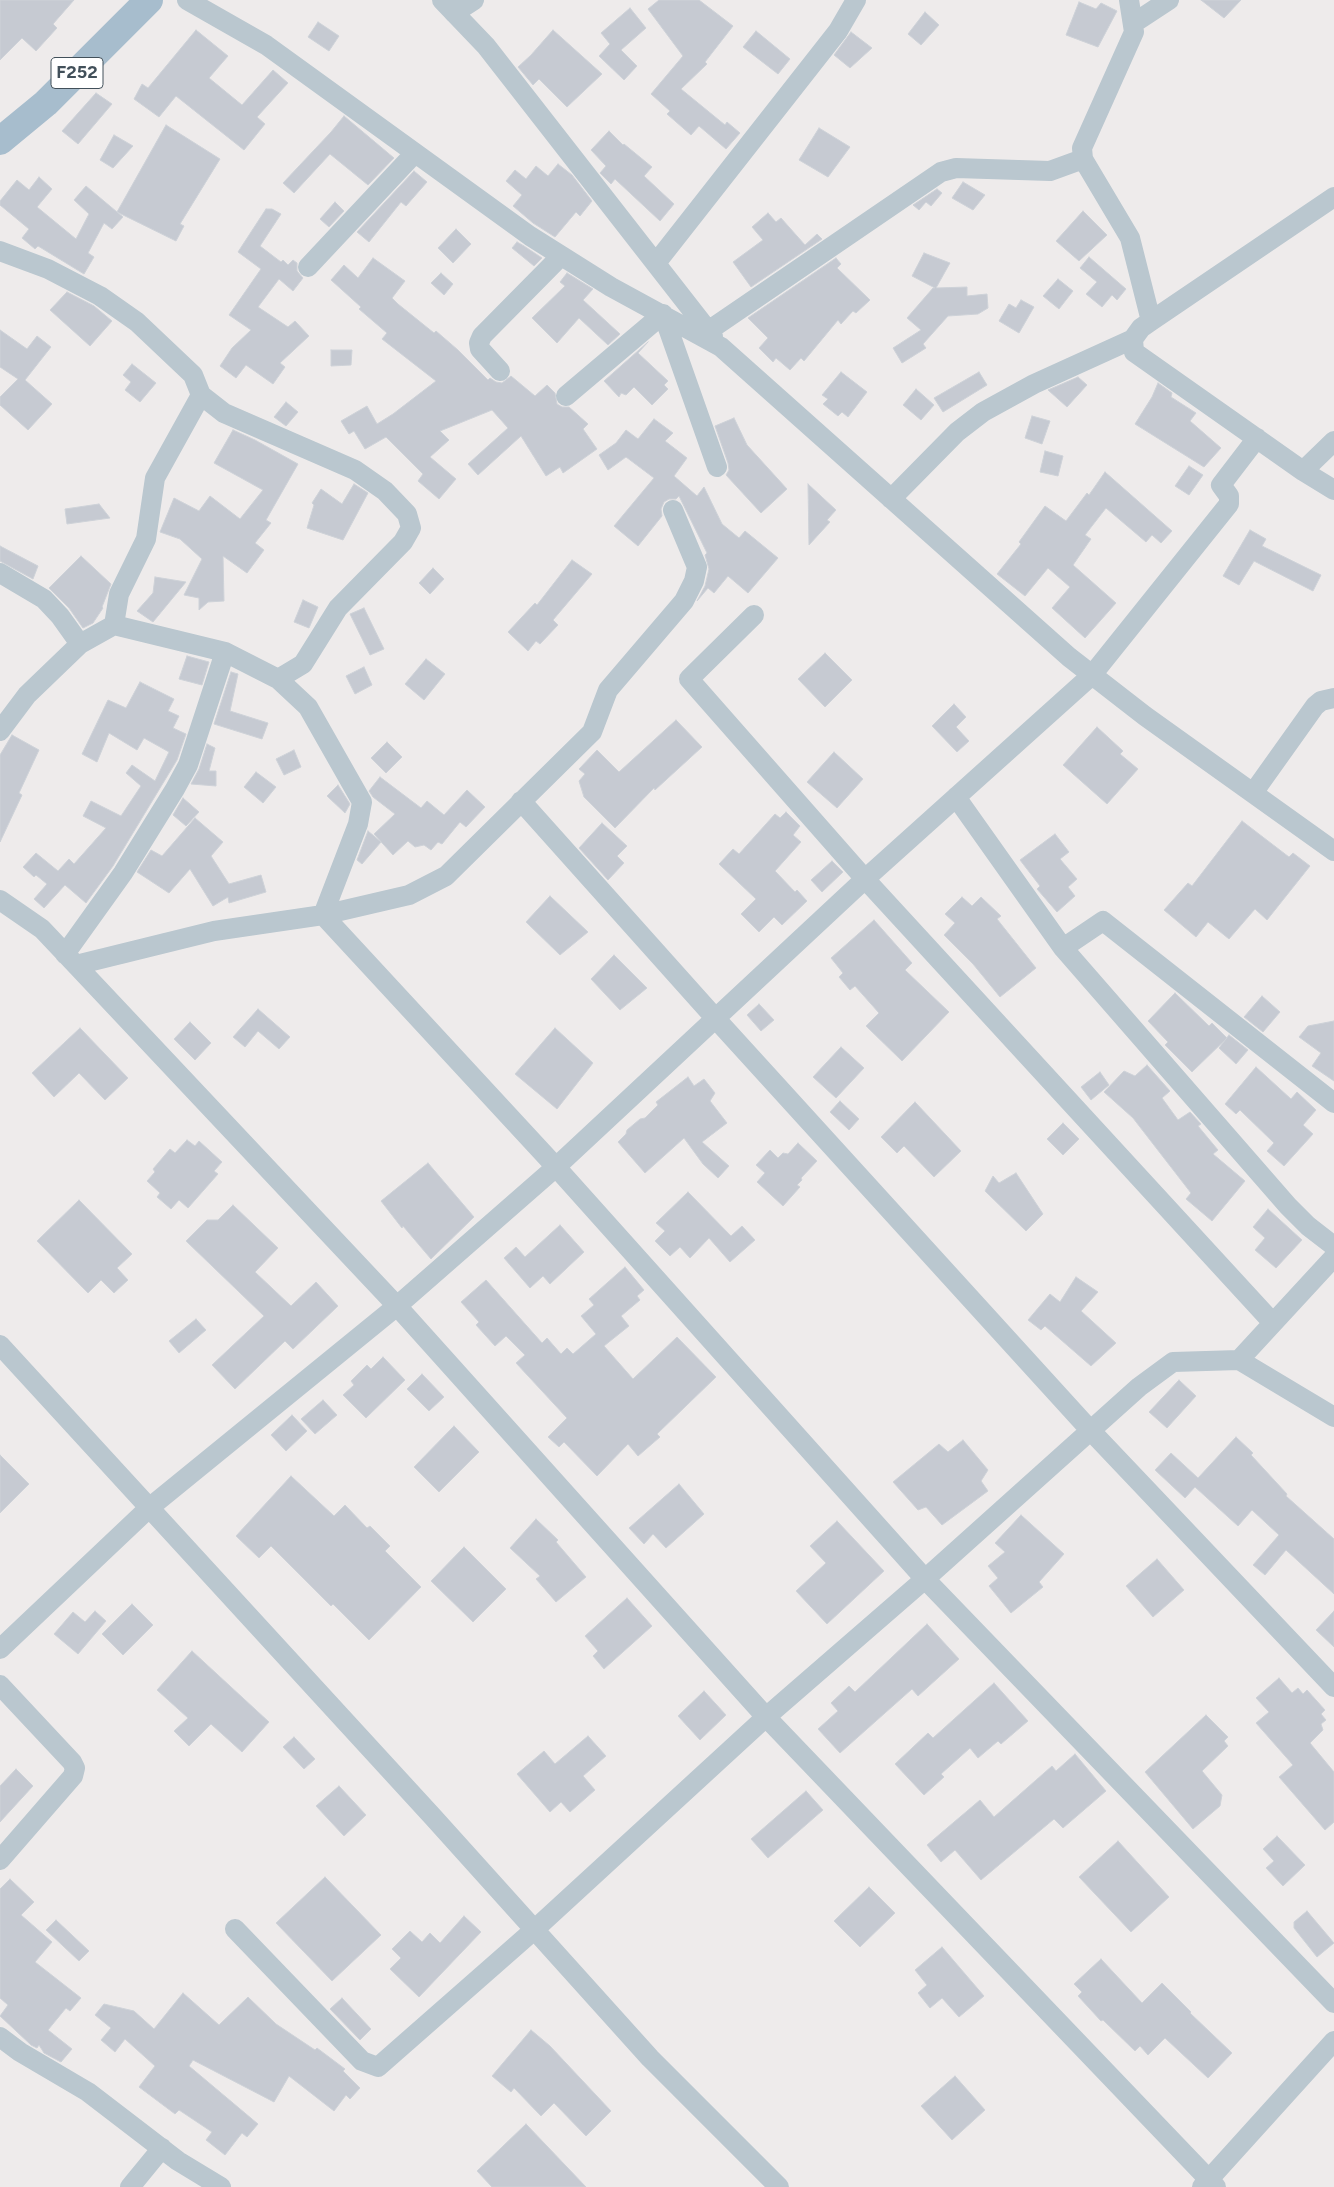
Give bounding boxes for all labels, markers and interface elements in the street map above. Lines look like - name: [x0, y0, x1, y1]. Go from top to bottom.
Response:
- road number: F252: [51, 58, 103, 88]

